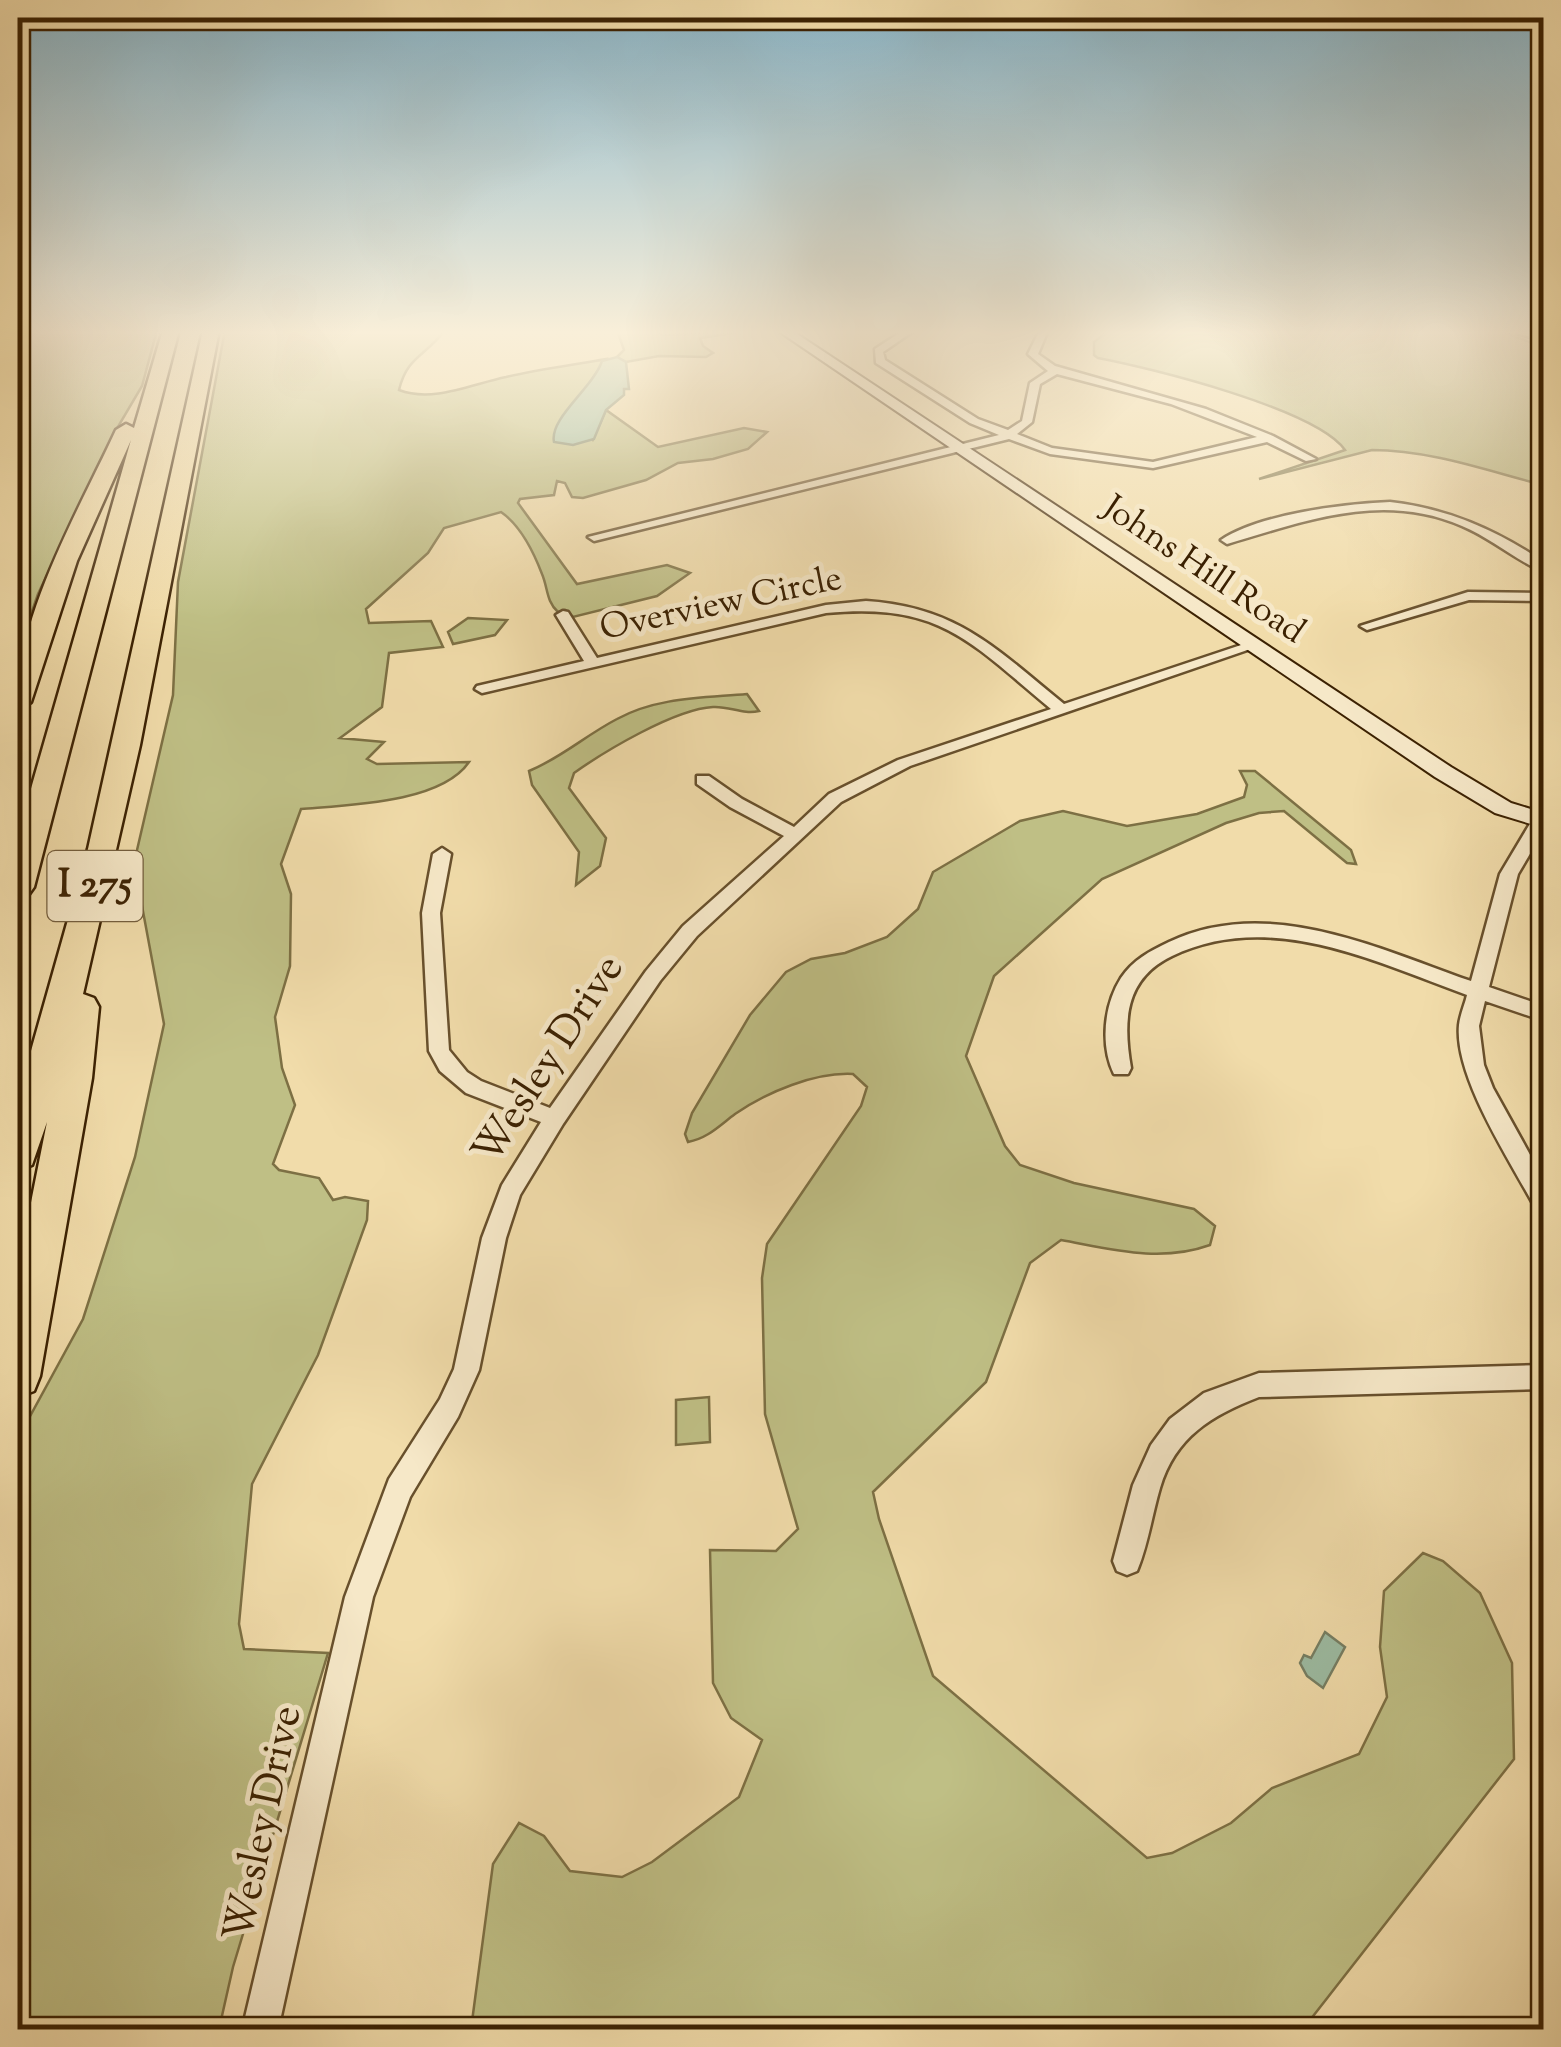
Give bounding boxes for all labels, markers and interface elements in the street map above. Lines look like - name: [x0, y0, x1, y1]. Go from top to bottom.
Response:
- street label: Johns Hill Road: [1090, 483, 1315, 658]
- street label: Overview Circle: [595, 554, 847, 656]
- road number: I 275: [48, 851, 142, 921]
- street label: Wesley Drive: [460, 944, 640, 1178]
- street label: Wesley Drive: [211, 1700, 319, 1948]

